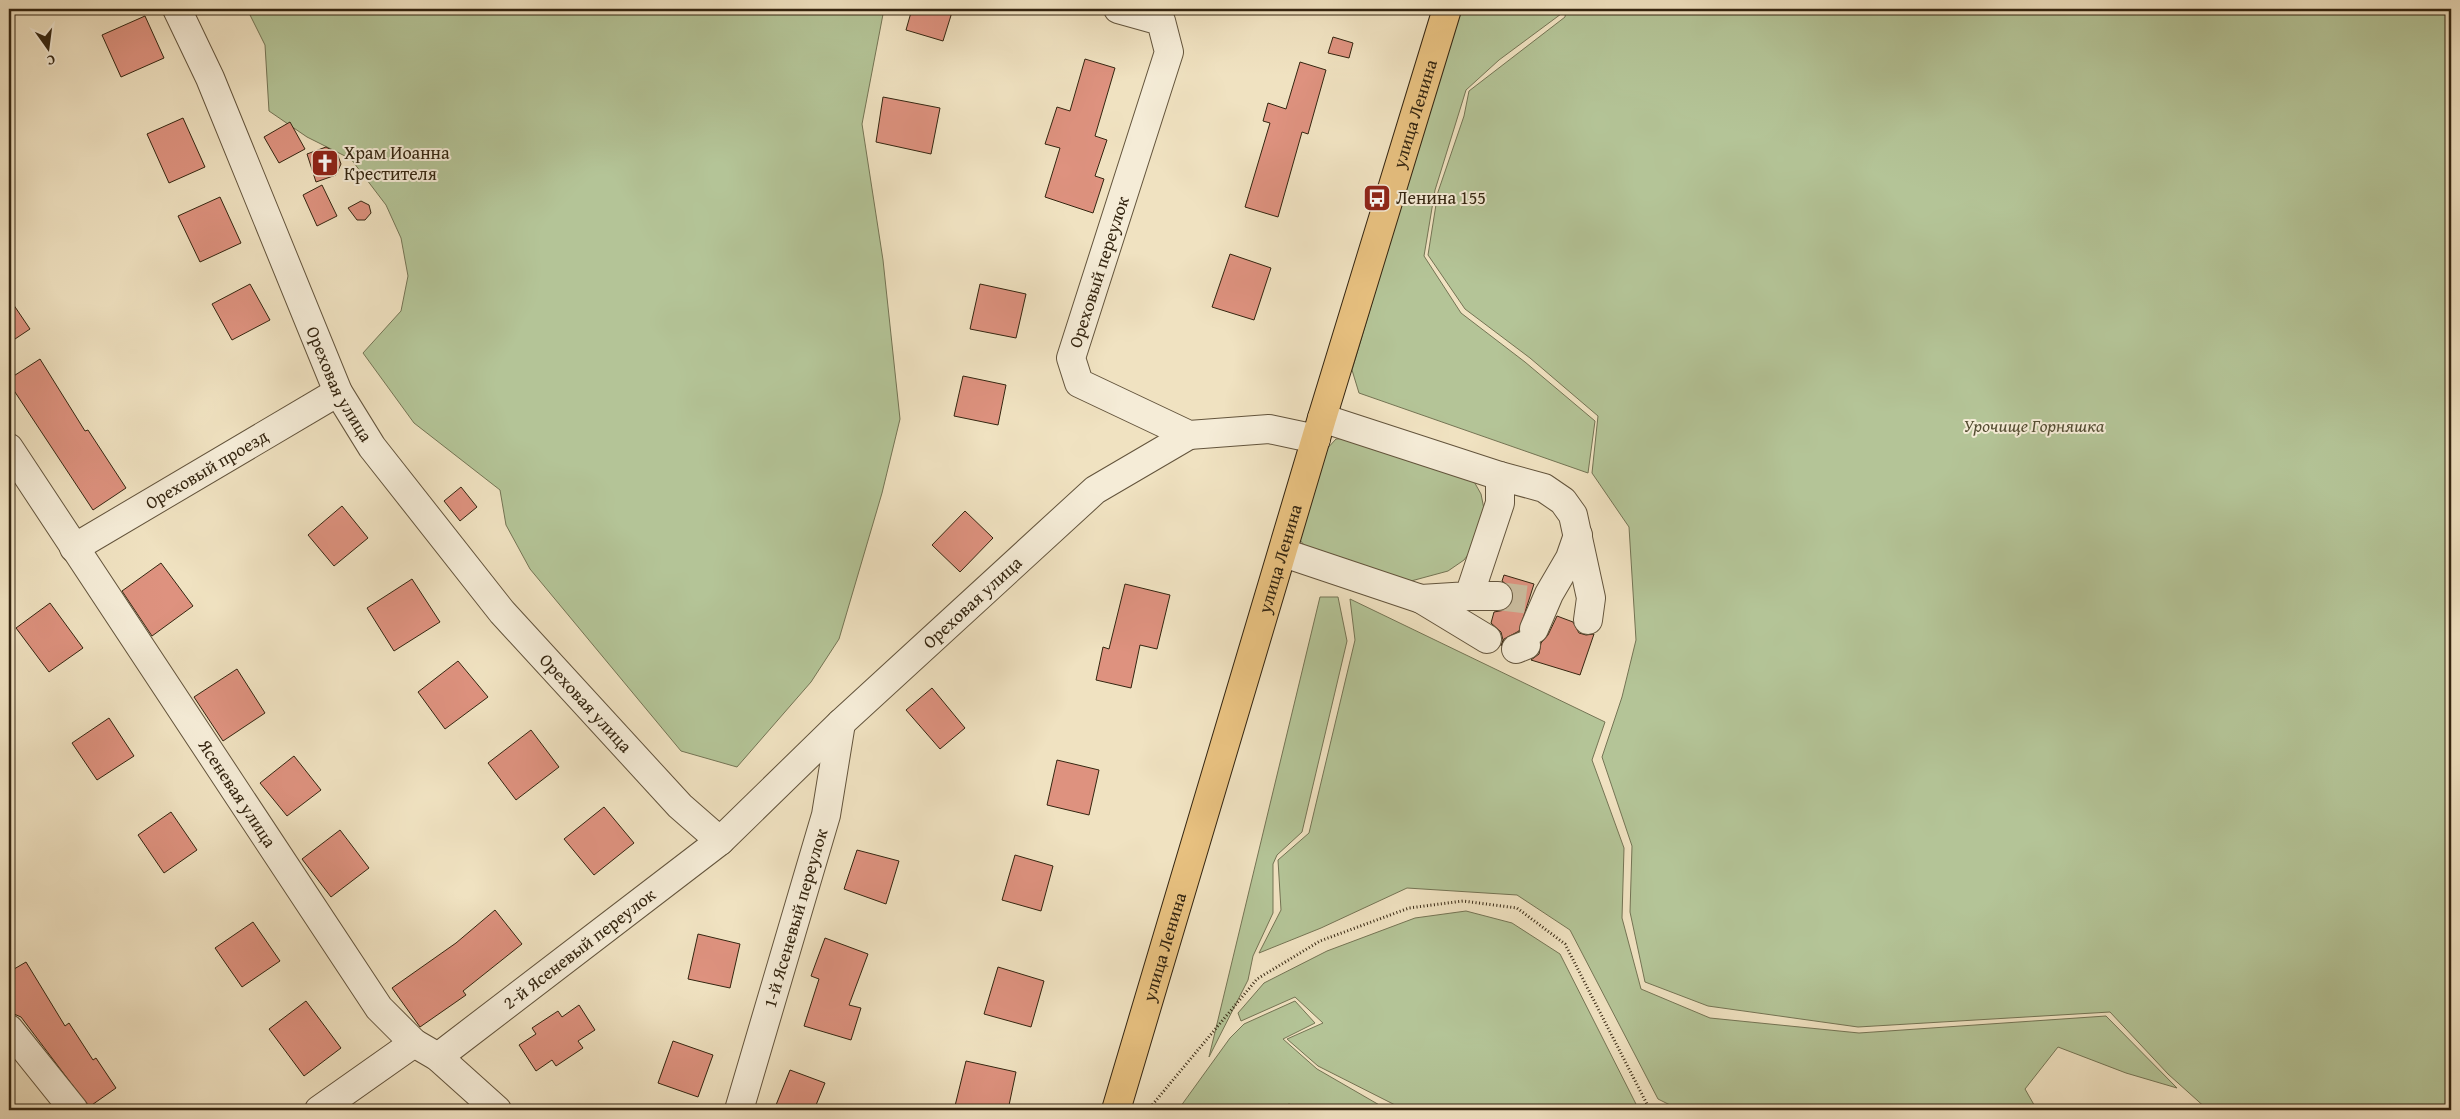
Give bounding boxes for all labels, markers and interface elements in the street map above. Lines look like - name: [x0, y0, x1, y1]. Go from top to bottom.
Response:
- north arrow: [22, 22, 72, 72]
- text: С: [45, 50, 57, 71]
- street label: улица Ленина: [1385, 56, 1444, 173]
- place label: Храм Иоанна Крестителя: [344, 139, 450, 187]
- church icon: Храм Иоанна Крестителя: [310, 148, 340, 178]
- bus stop icon: Ленина 155: [1362, 183, 1392, 213]
- place label: Ленина 155: [1396, 184, 1486, 211]
- street label: Ореховый переулок: [1061, 192, 1136, 351]
- street label: Ореховая улица: [300, 322, 380, 447]
- park label: Урочище Горняшка: [1964, 412, 2105, 439]
- street label: Ореховый проезд: [140, 422, 273, 516]
- street label: улица Ленина: [1250, 500, 1309, 618]
- street label: Ореховая улица: [916, 549, 1028, 655]
- street label: Ореховая улица: [533, 647, 639, 759]
- street label: Ясеневая улица: [191, 733, 284, 853]
- street label: 1-й Ясеневый переулок: [756, 824, 835, 1011]
- street label: 2-й Ясеневый переулок: [497, 881, 662, 1016]
- street label: улица Ленина: [1135, 889, 1193, 1006]

